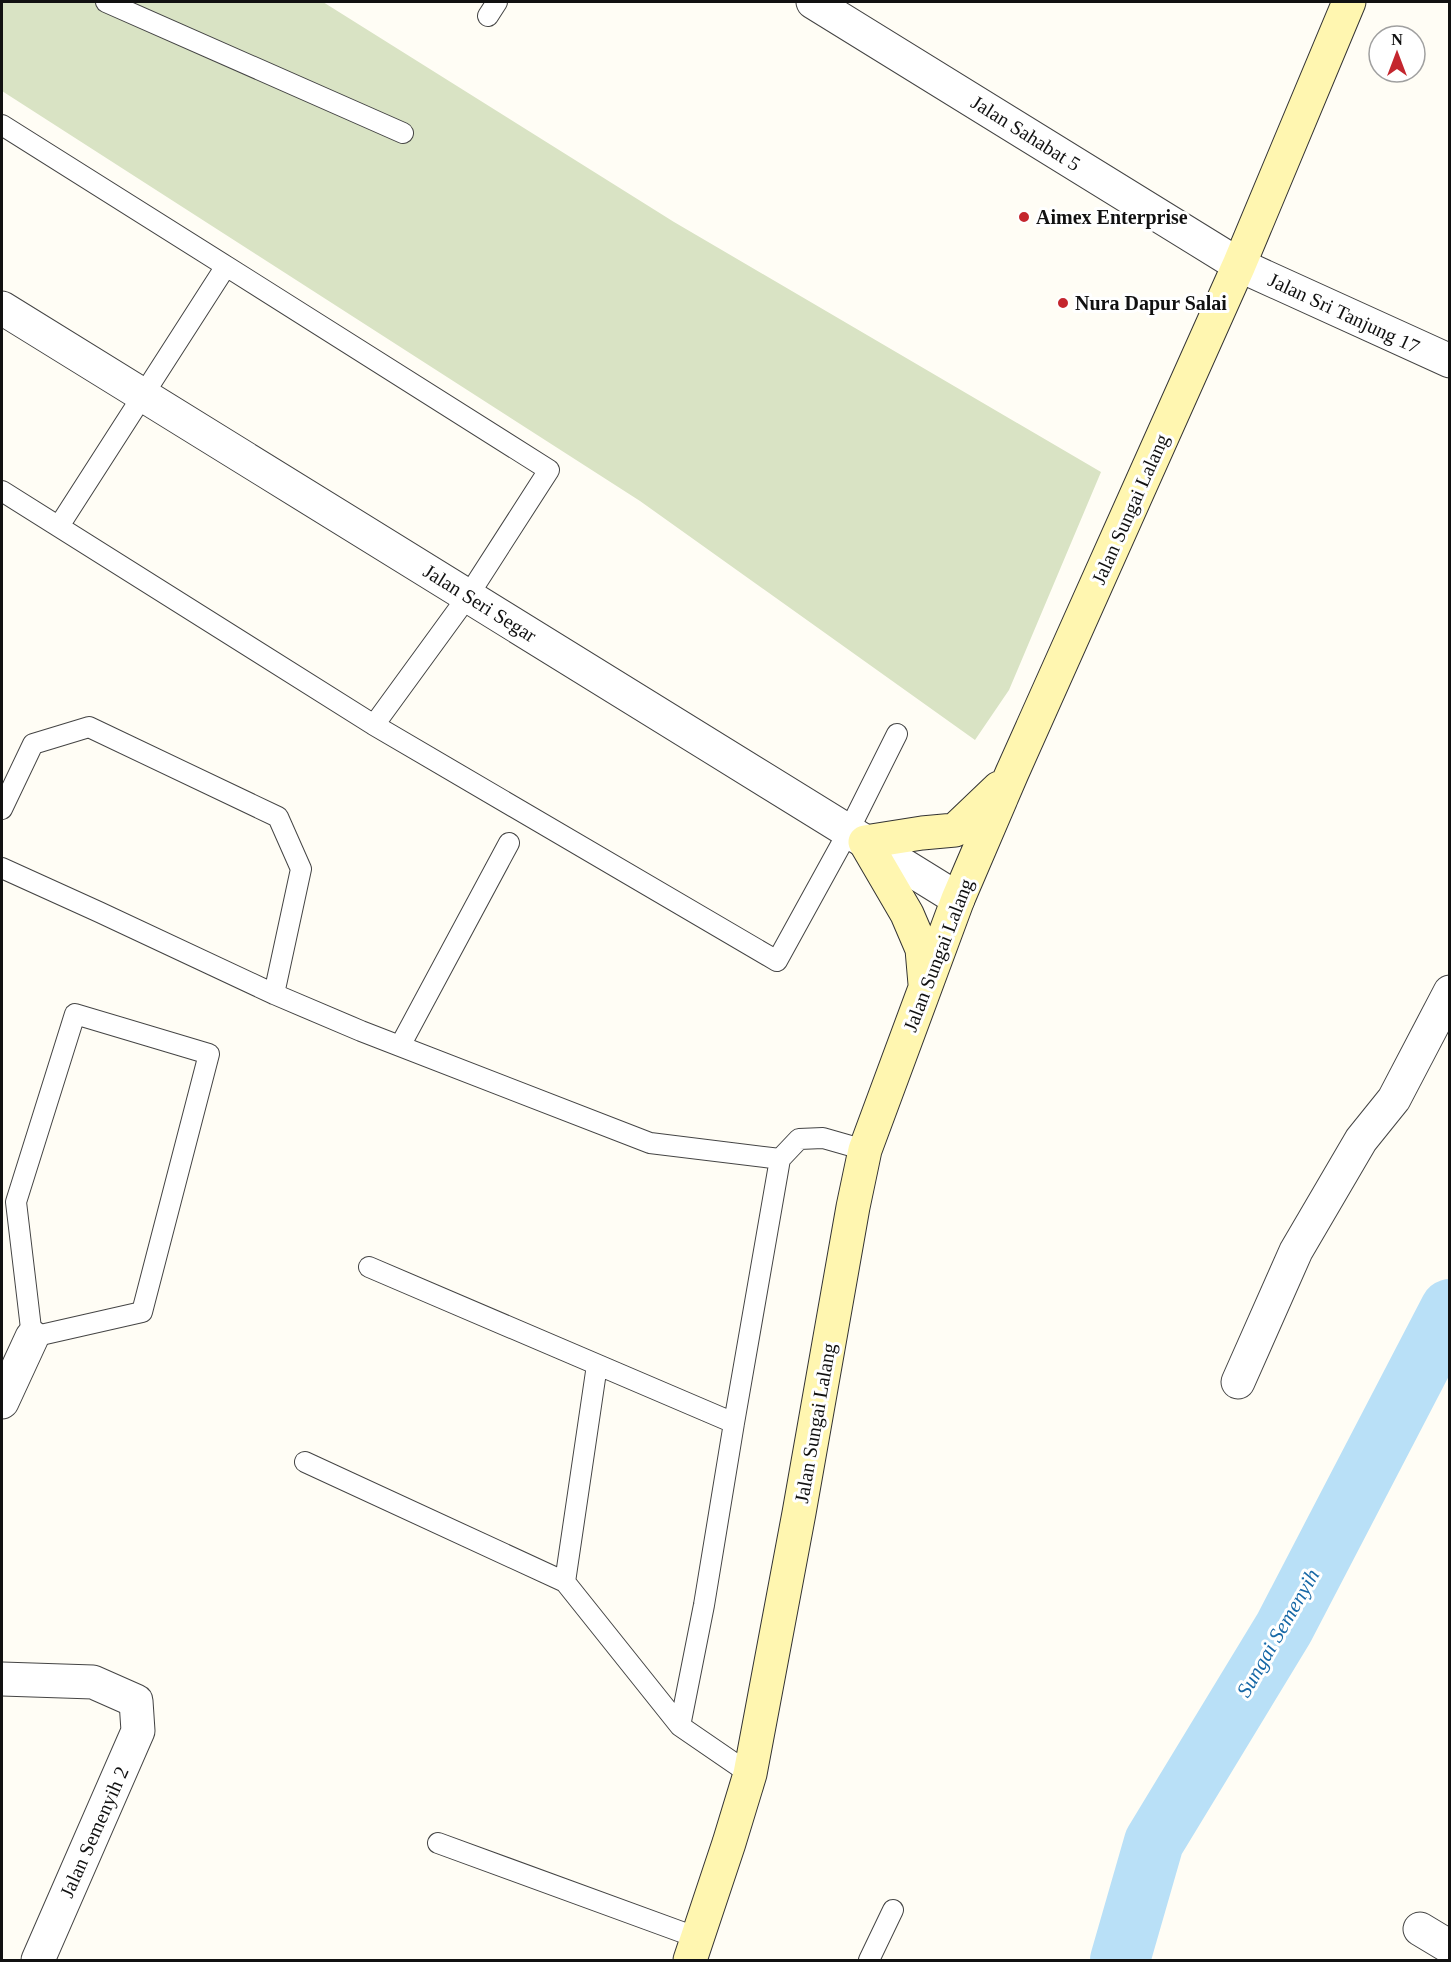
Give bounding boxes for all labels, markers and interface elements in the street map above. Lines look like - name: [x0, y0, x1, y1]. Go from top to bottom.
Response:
- north arrow: [1367, 24, 1427, 84]
- text: N: [1391, 31, 1403, 48]
- street label: Jalan Sahabat 5: [967, 91, 1085, 175]
- place label: Aimex Enterprise: [1036, 206, 1188, 229]
- marker: Aimex Enterprise: [1017, 210, 1031, 224]
- street label: Jalan Sri Tanjung 17: [1264, 268, 1423, 359]
- place label: Nura Dapur Salai: [1075, 292, 1227, 315]
- marker: Nura Dapur Salai: [1056, 296, 1070, 310]
- street label: Jalan Sungai Lalang: [1087, 430, 1174, 588]
- street label: Jalan Seri Segar: [419, 560, 541, 647]
- street label: Jalan Sungai Lalang: [899, 875, 978, 1035]
- street label: Jalan Sungai Lalang: [790, 1341, 841, 1505]
- water label: Sungai Semenyih: [1232, 1565, 1324, 1701]
- street label: Jalan Semenyih 2: [55, 1763, 134, 1901]

